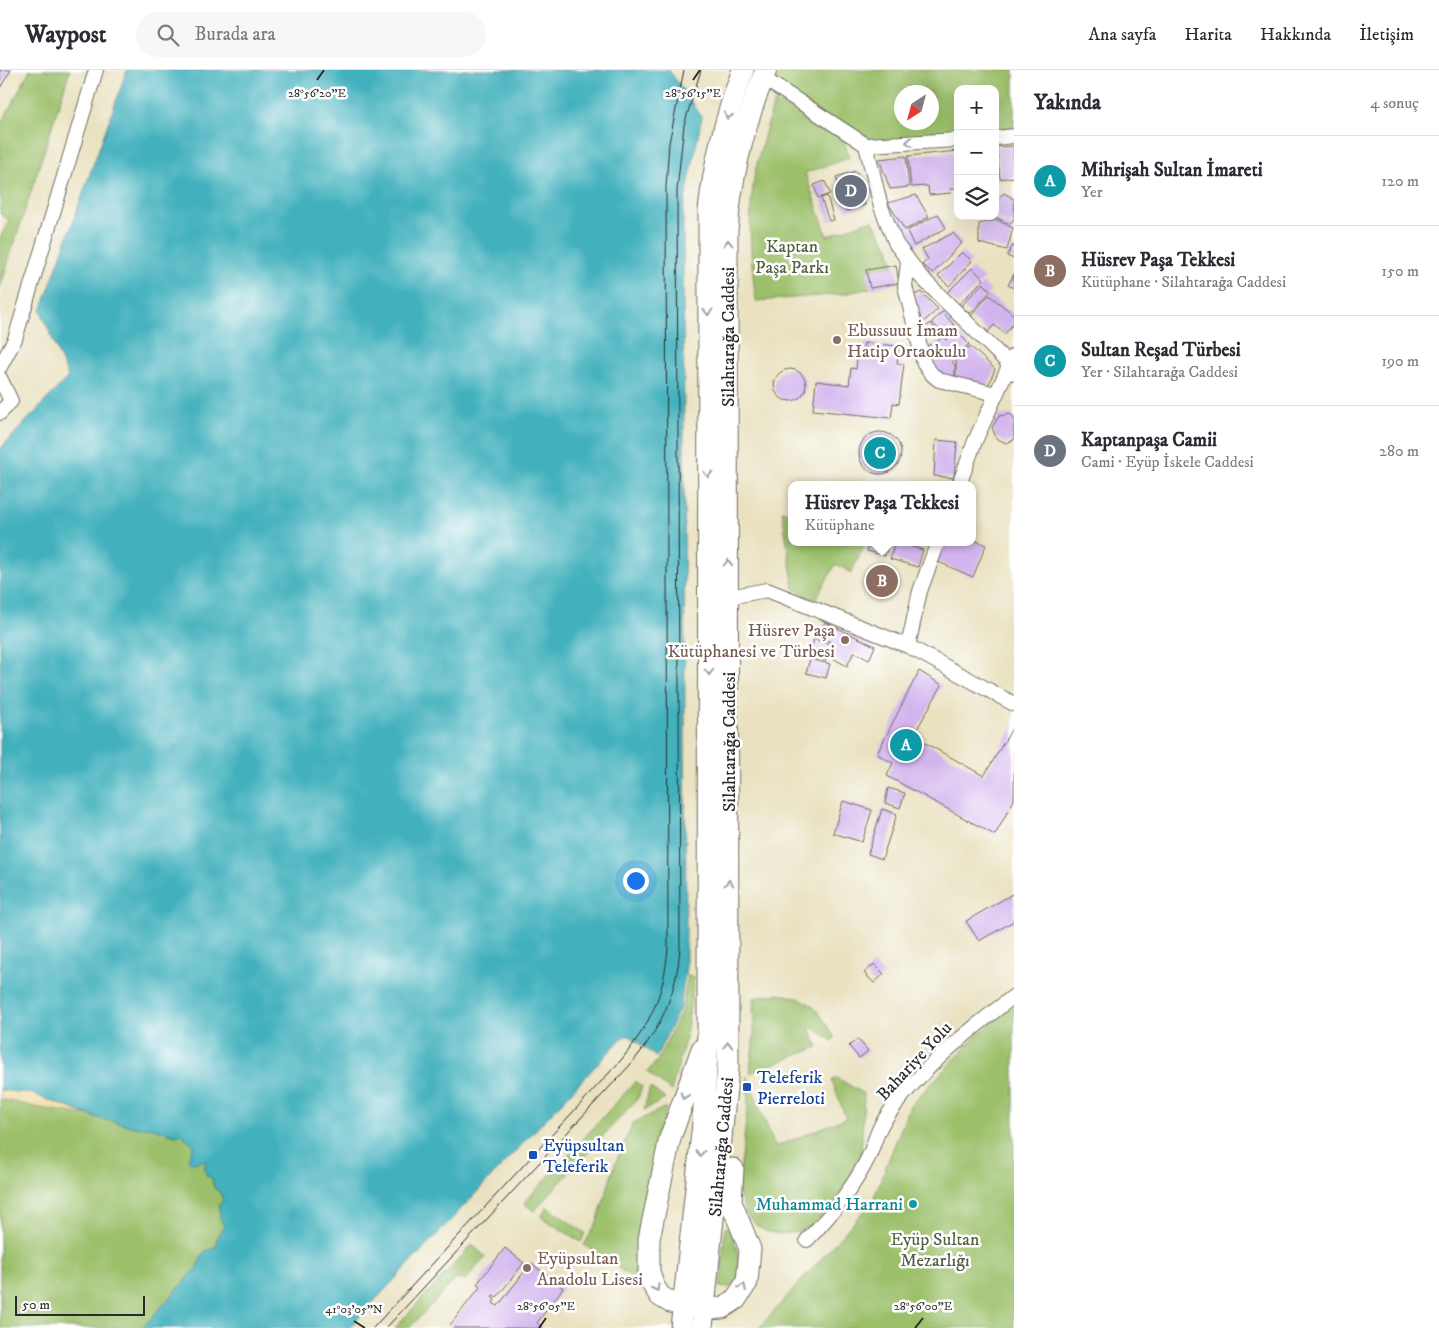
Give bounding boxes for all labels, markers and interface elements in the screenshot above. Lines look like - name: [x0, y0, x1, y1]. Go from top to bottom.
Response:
- search box: [136, 12, 486, 57]
- text: Waypost: [25, 20, 106, 50]
- icon: search: [154, 21, 182, 49]
- text: Burada ara: [194, 23, 276, 46]
- text: Ana sayfa: [1089, 24, 1156, 46]
- text: Harita: [1184, 24, 1232, 46]
- text: Hakkında: [1260, 24, 1331, 46]
- text: İletişim: [1359, 24, 1414, 46]
- north arrow: [894, 85, 939, 130]
- map controls: [954, 85, 999, 220]
- button: +: [954, 85, 999, 130]
- text: 28°56'20"E: [288, 86, 346, 101]
- text: 28°56'15"E: [665, 86, 721, 101]
- text: Yakında: [1034, 90, 1101, 116]
- text: 4 sonuç: [1370, 93, 1419, 113]
- one-way arrow: [723, 112, 733, 120]
- button: −: [954, 130, 999, 175]
- one-way arrow: [905, 137, 913, 148]
- text: Mihrişah Sultan İmareti: [1081, 159, 1263, 182]
- text: A: [1045, 171, 1055, 191]
- text: 120 m: [1381, 171, 1419, 191]
- pin: D: [835, 172, 867, 210]
- button: layers: [954, 175, 999, 220]
- text: Yer: [1081, 182, 1103, 202]
- park label: Kaptan Paşa Parkı: [755, 236, 829, 279]
- one-way arrow: [722, 239, 733, 247]
- text: Hüsrev Paşa Tekkesi: [1081, 249, 1235, 272]
- text: B: [1045, 261, 1055, 281]
- text: 150 m: [1381, 261, 1419, 281]
- street label: Silahtarağa Caddesi: [718, 267, 740, 407]
- text: Kütüphane · Silahtarağa Caddesi: [1081, 272, 1286, 292]
- one-way arrow: [702, 308, 713, 316]
- place label: Ebussuut İmam Hatip Ortaokulu: [847, 319, 966, 363]
- marker: Ebussuut İmam Hatip Ortaokulu: [831, 334, 843, 346]
- text: Sultan Reşad Türbesi: [1081, 339, 1241, 362]
- text: C: [1045, 351, 1055, 371]
- text: 190 m: [1381, 351, 1419, 371]
- text: Yer · Silahtarağa Caddesi: [1081, 362, 1238, 382]
- text: Kaptanpaşa Camii: [1081, 429, 1217, 452]
- pin: C: [864, 434, 896, 472]
- text: D: [1044, 441, 1056, 461]
- text: 280 m: [1379, 441, 1419, 461]
- text: Cami · Eyüp İskele Caddesi: [1081, 452, 1254, 472]
- one-way arrow: [703, 471, 714, 479]
- popup: [788, 481, 976, 546]
- text: Hüsrev Paşa Tekkesi: [805, 492, 959, 515]
- text: Kütüphane: [805, 515, 875, 535]
- one-way arrow: [723, 559, 733, 566]
- pin: B: [866, 562, 898, 600]
- place label: Hüsrev Paşa Kütüphanesi ve Türbesi: [668, 620, 835, 663]
- marker: Hüsrev Paşa Kütüphanesi ve Türbesi: [839, 634, 851, 646]
- one-way arrow: [704, 668, 714, 676]
- street label: Silahtarağa Caddesi: [719, 672, 741, 812]
- pin: A: [890, 726, 922, 764]
- your location: [623, 868, 649, 894]
- one-way arrow: [724, 879, 734, 886]
- street label: Bahariye Yolu: [873, 1017, 957, 1106]
- one-way arrow: [723, 1041, 733, 1049]
- place label: Teleferik Pierreloti: [757, 1067, 825, 1110]
- street label: Silahtarağa Caddesi: [705, 1076, 739, 1218]
- marker: Teleferik Pierreloti: [741, 1081, 753, 1093]
- one-way arrow: [680, 1092, 690, 1100]
- place label: Eyüpsultan Teleferik: [543, 1135, 625, 1178]
- marker: Eyüpsultan Teleferik: [527, 1149, 539, 1161]
- one-way arrow: [695, 1149, 706, 1157]
- place label: Muhammad Harrani: [756, 1194, 903, 1216]
- marker: Muhammad Harrani: [907, 1198, 919, 1210]
- park label: Eyüp Sultan Mezarlığı: [891, 1229, 980, 1272]
- place label: Eyüpsultan Anadolu Lisesi: [537, 1248, 643, 1291]
- marker: Eyüpsultan Anadolu Lisesi: [521, 1262, 533, 1274]
- one-way arrow: [650, 1283, 660, 1292]
- one-way arrow: [737, 1283, 748, 1292]
- scale bar: [15, 1293, 145, 1316]
- text: 50 m: [22, 1296, 50, 1314]
- text: 28°56'05"E: [517, 1299, 575, 1314]
- text: 28°56'00"E: [894, 1299, 953, 1314]
- text: 41°03'05"N: [325, 1302, 383, 1317]

